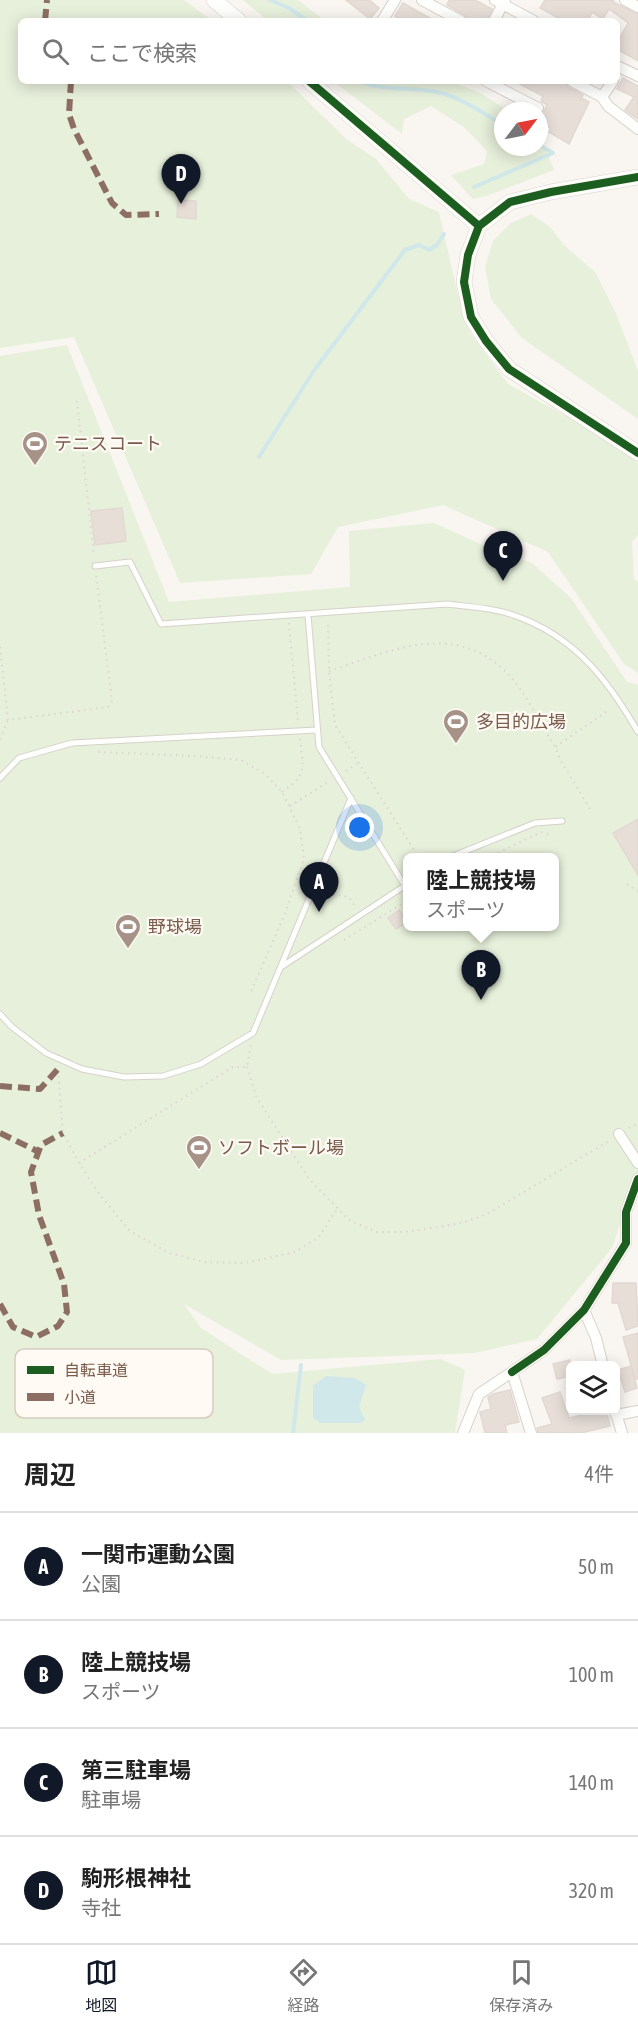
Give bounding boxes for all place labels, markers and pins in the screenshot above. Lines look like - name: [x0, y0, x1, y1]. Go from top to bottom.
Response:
- pin: D: [162, 154, 201, 204]
- sports icon: テニスコート: [20, 429, 50, 467]
- place label: テニスコート: [54, 433, 162, 454]
- pin: C: [484, 532, 522, 581]
- sports icon: 多目的広場: [441, 707, 471, 745]
- place label: 多目的広場: [476, 711, 566, 732]
- pin: A: [300, 862, 338, 912]
- sports icon: 野球場: [113, 912, 143, 950]
- place label: 野球場: [148, 916, 202, 937]
- pin: B: [462, 950, 500, 1000]
- sports icon: ソフトボール場: [184, 1133, 214, 1171]
- place label: ソフトボール場: [218, 1137, 344, 1158]

